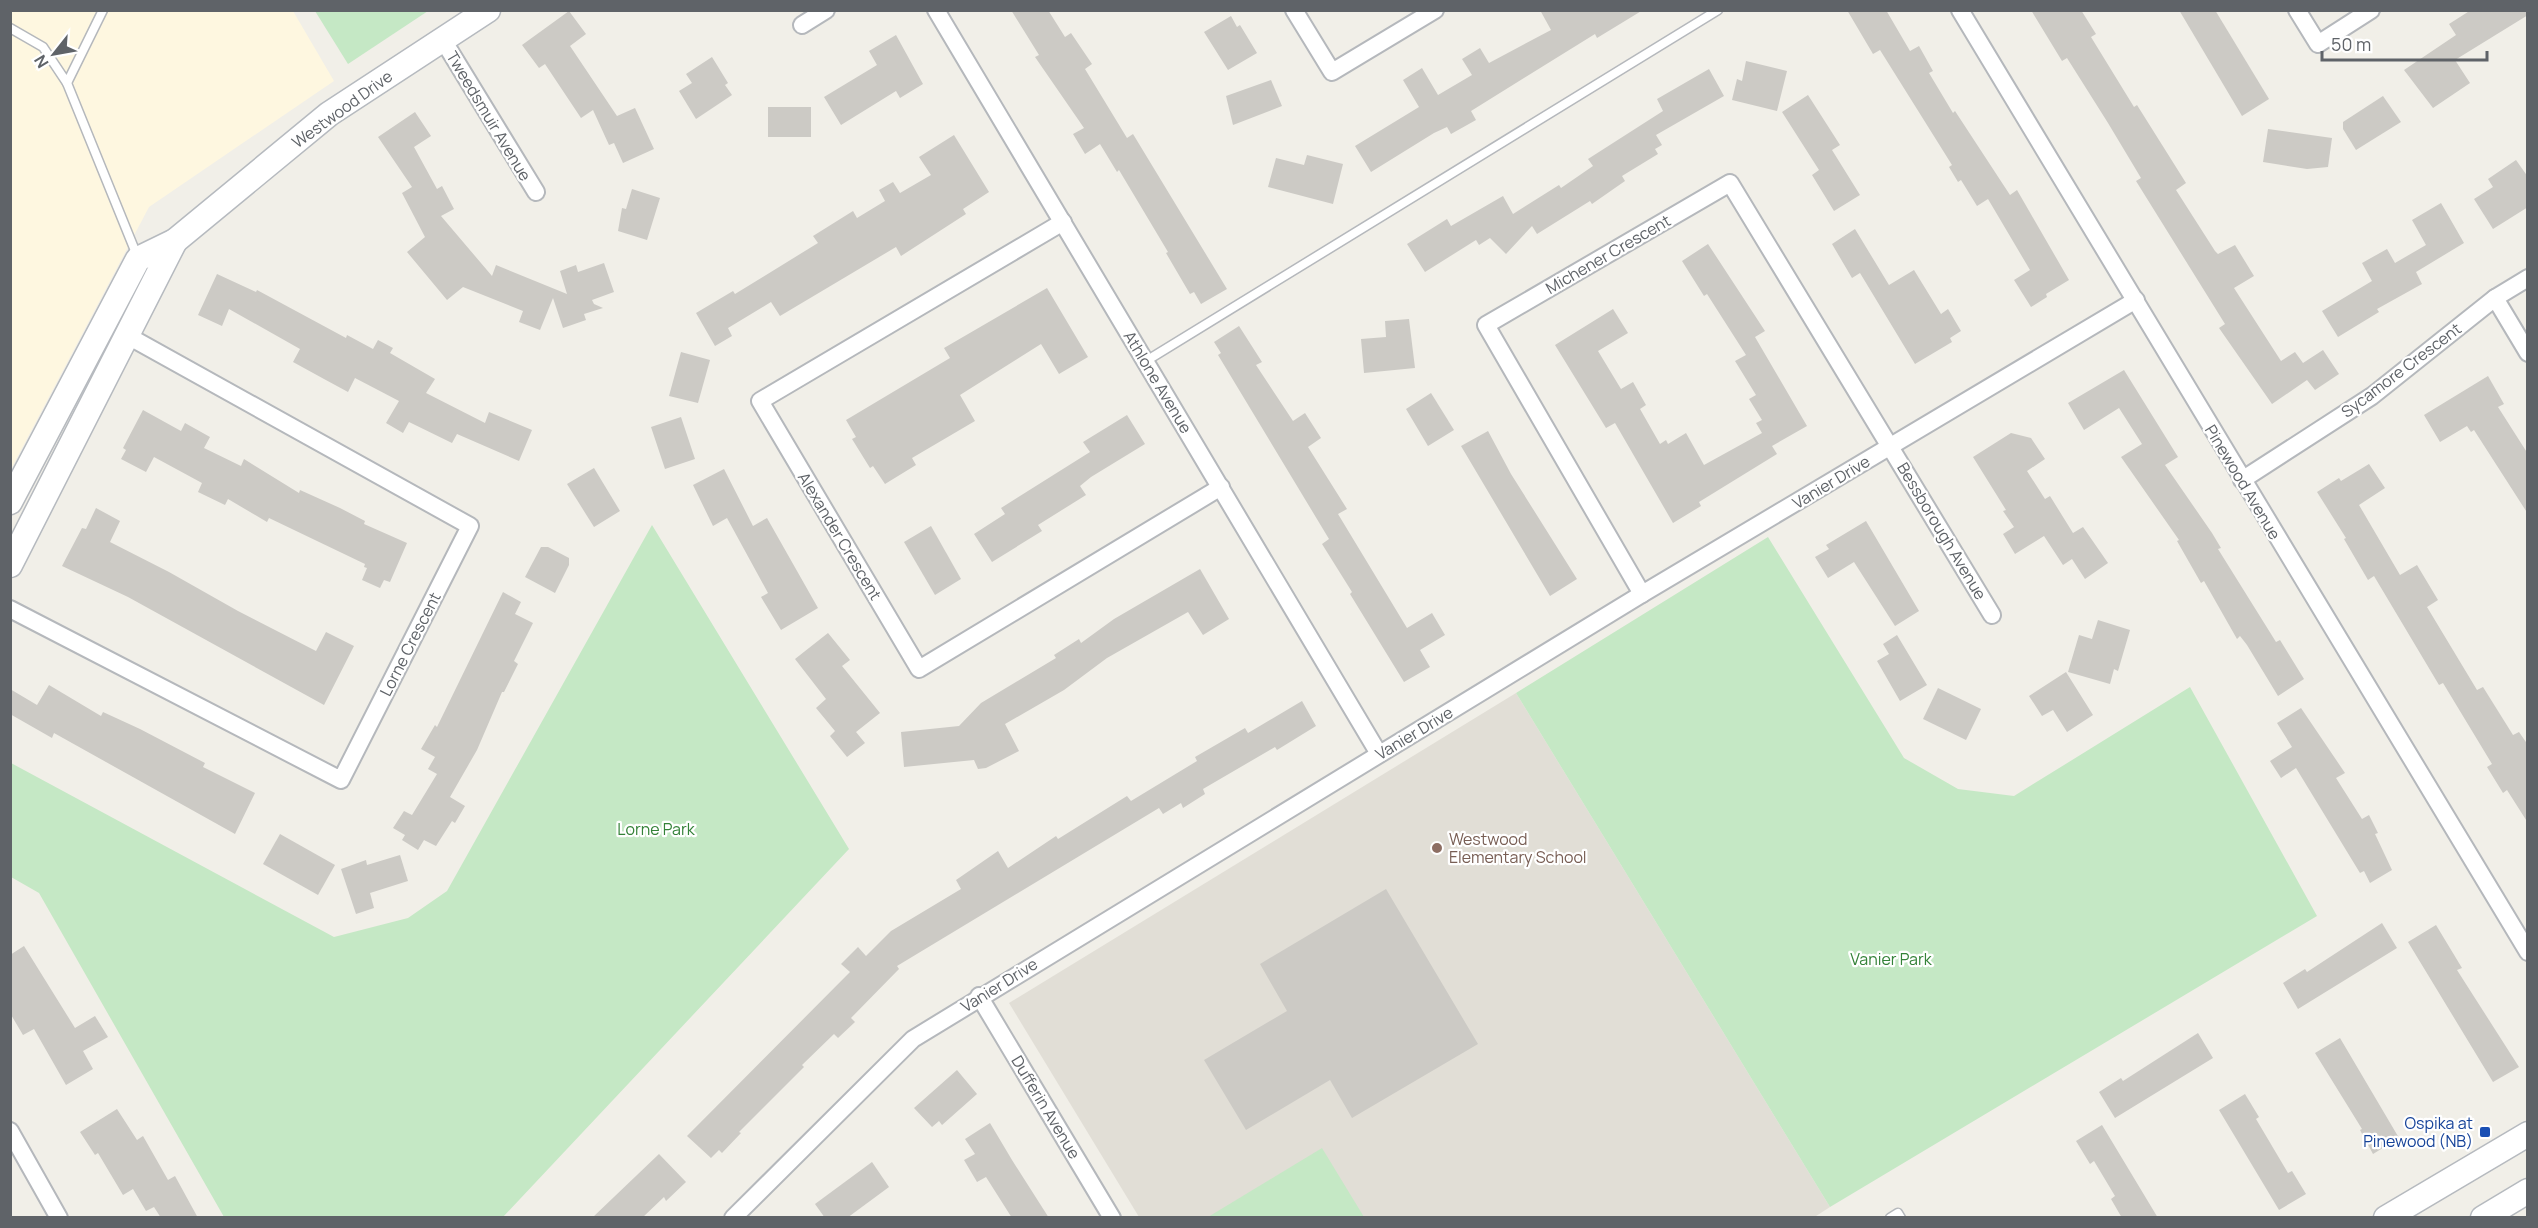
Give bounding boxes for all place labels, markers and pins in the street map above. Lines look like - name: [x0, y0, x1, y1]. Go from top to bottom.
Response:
- place label: Westwood Elementary School: [1449, 828, 1587, 868]
- marker: Westwood Elementary School: [1430, 841, 1444, 855]
- place label: Ospika at Pinewood (NB): [2363, 1112, 2473, 1152]
- marker: Ospika at Pinewood (NB): [2478, 1125, 2492, 1139]

